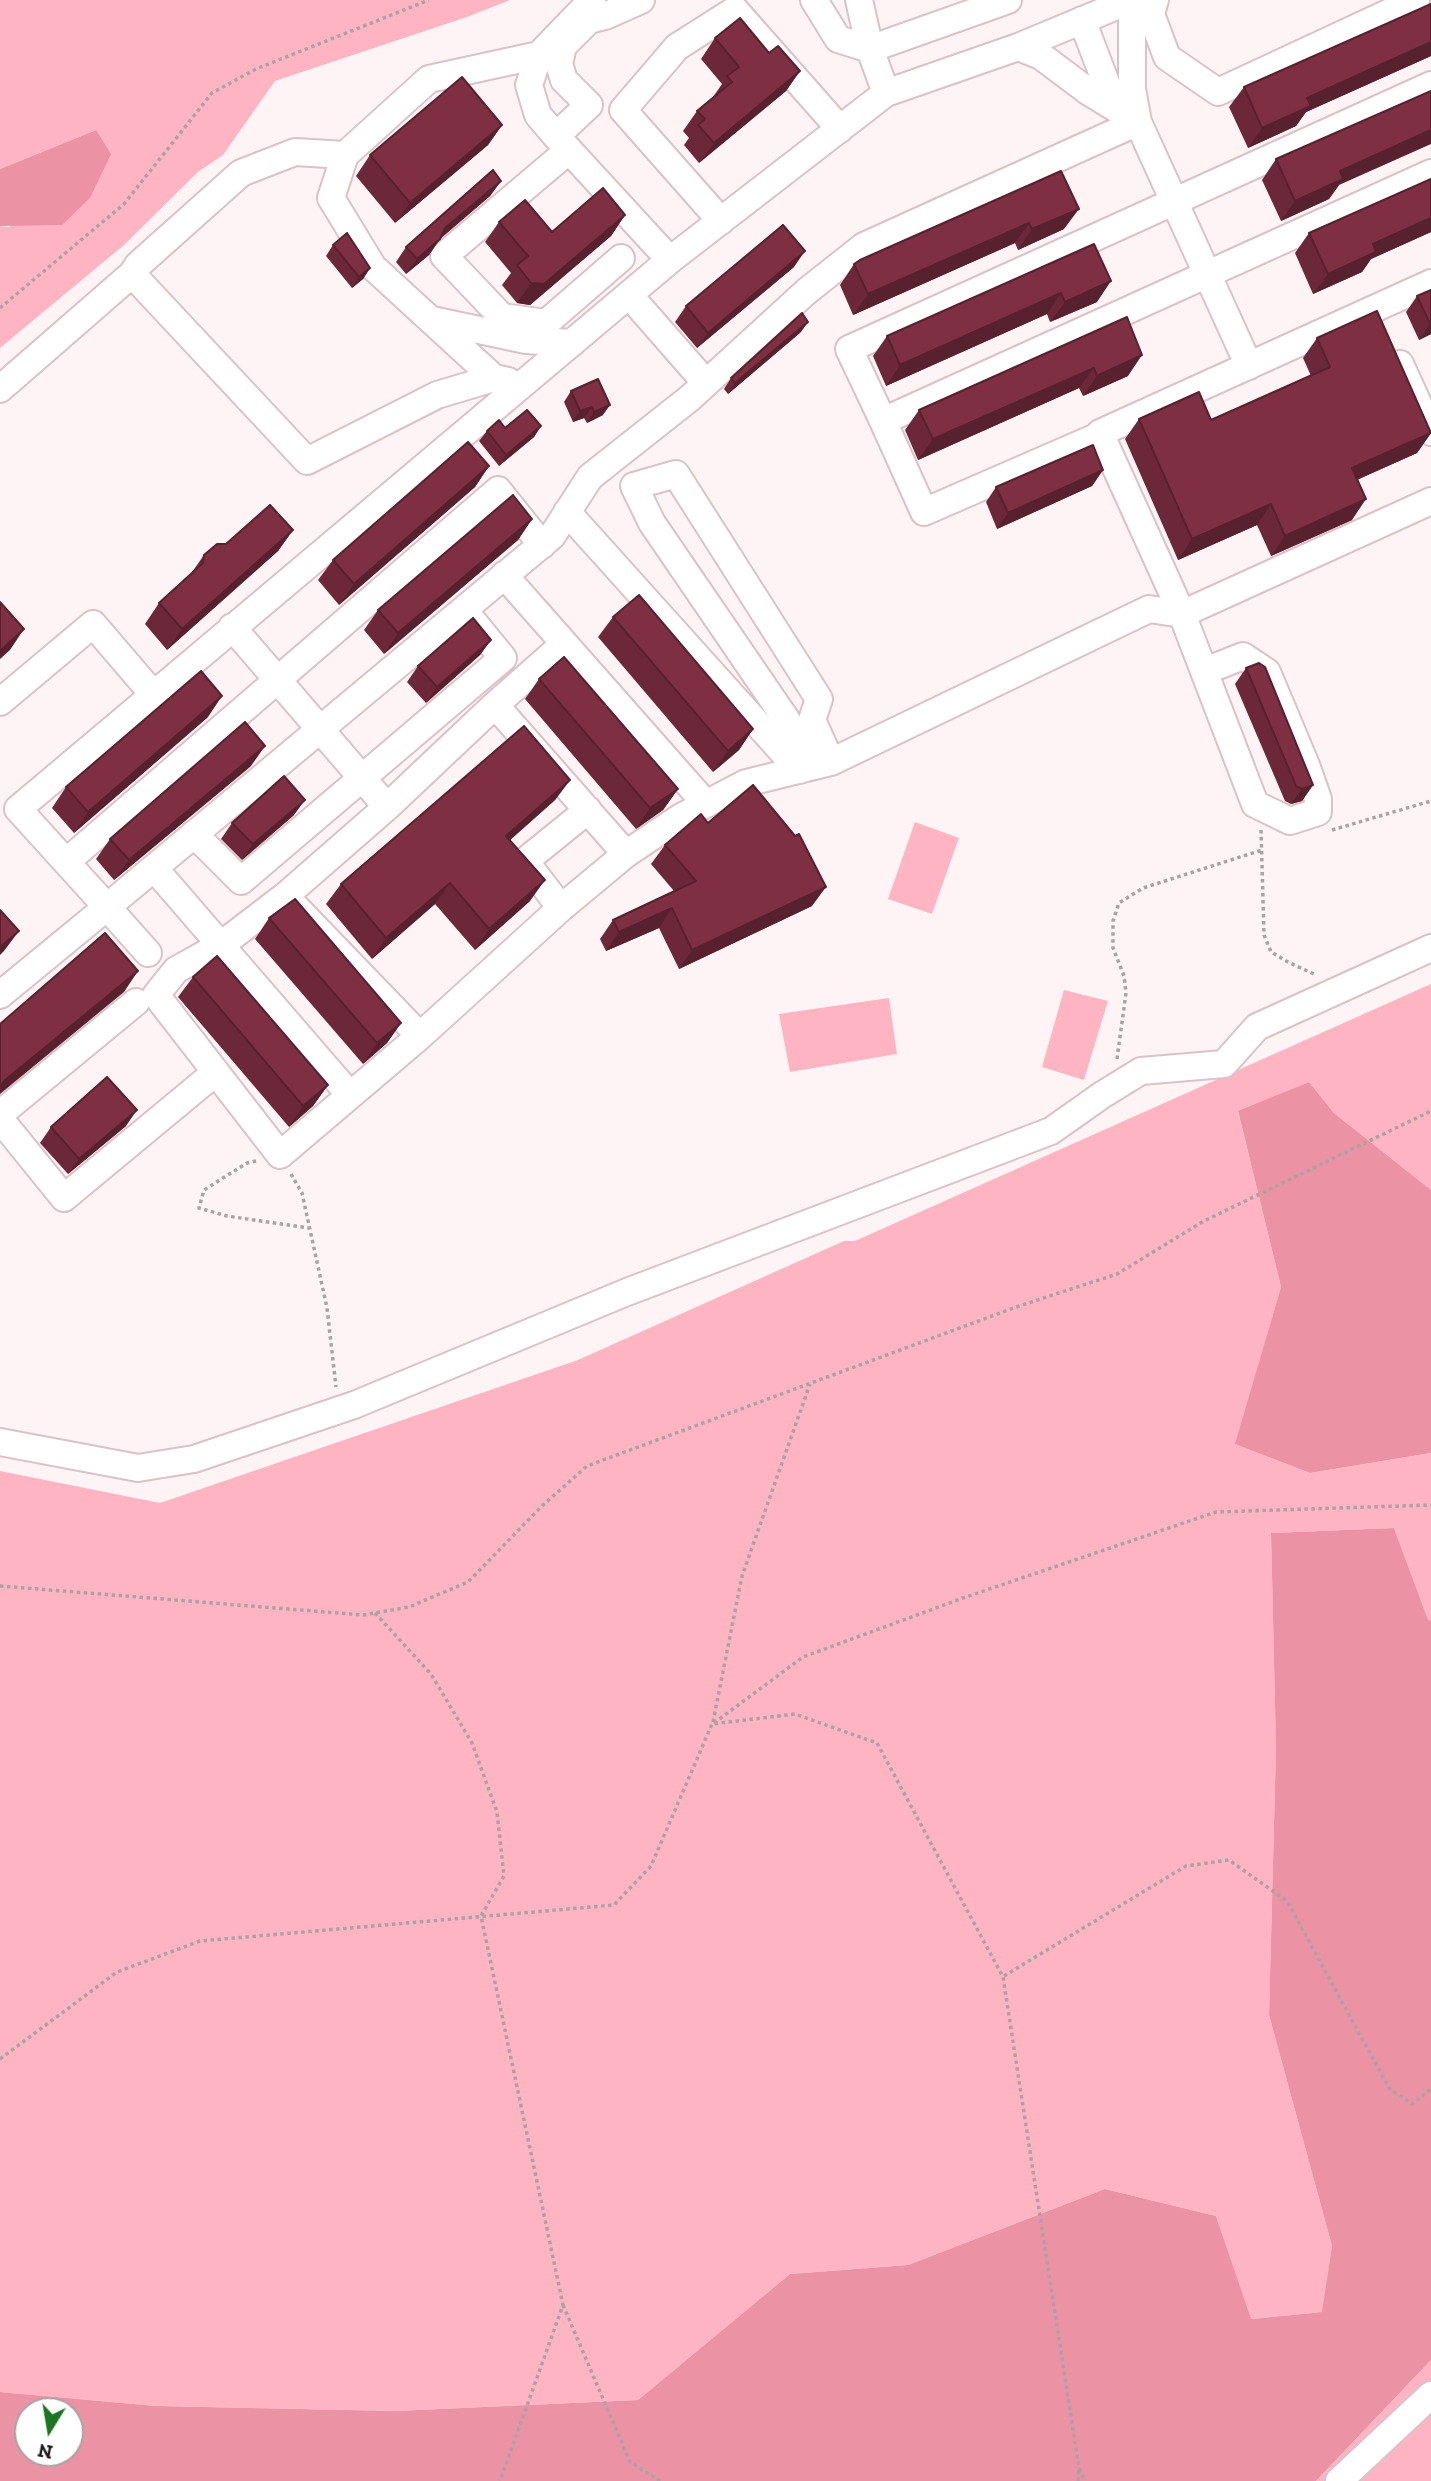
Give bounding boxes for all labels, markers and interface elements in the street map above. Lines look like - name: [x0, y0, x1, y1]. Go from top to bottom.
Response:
- north arrow: [14, 2397, 84, 2467]
- text: N: [36, 2438, 55, 2464]

